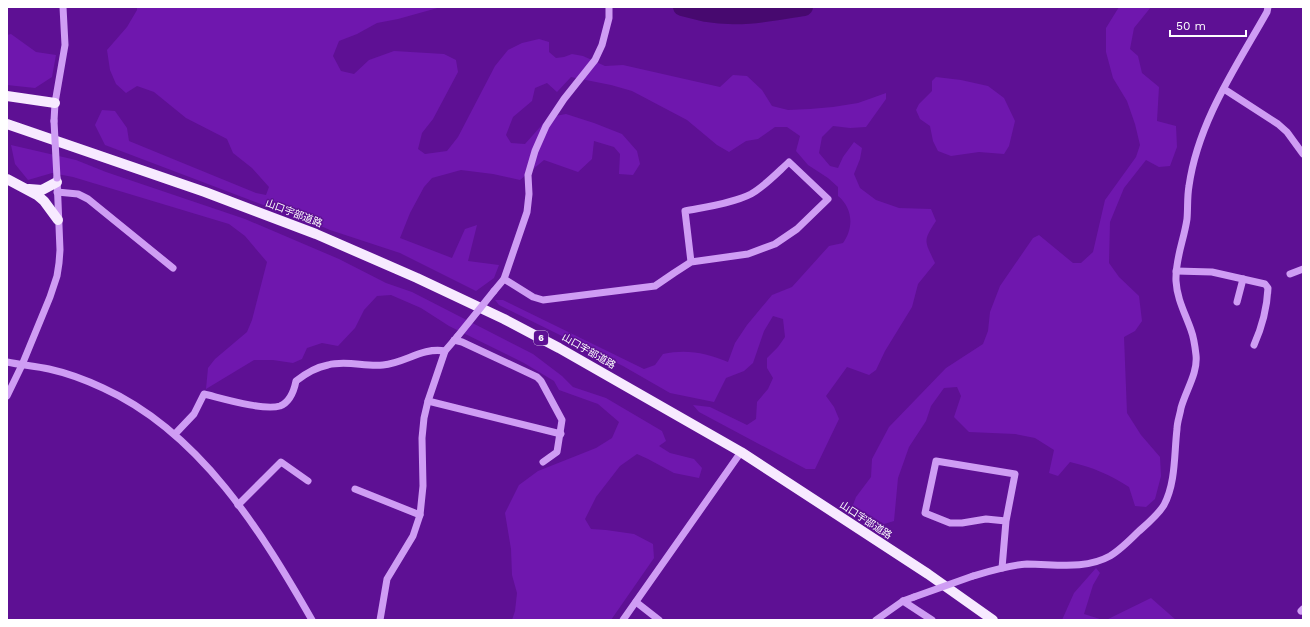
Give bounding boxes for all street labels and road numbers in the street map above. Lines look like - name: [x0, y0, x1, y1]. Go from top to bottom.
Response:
- street label: 山口宇部道路: [264, 197, 324, 229]
- road number: 6: [534, 331, 548, 345]
- street label: 山口宇部道路: [560, 331, 618, 371]
- street label: 山口宇部道路: [838, 499, 894, 541]

